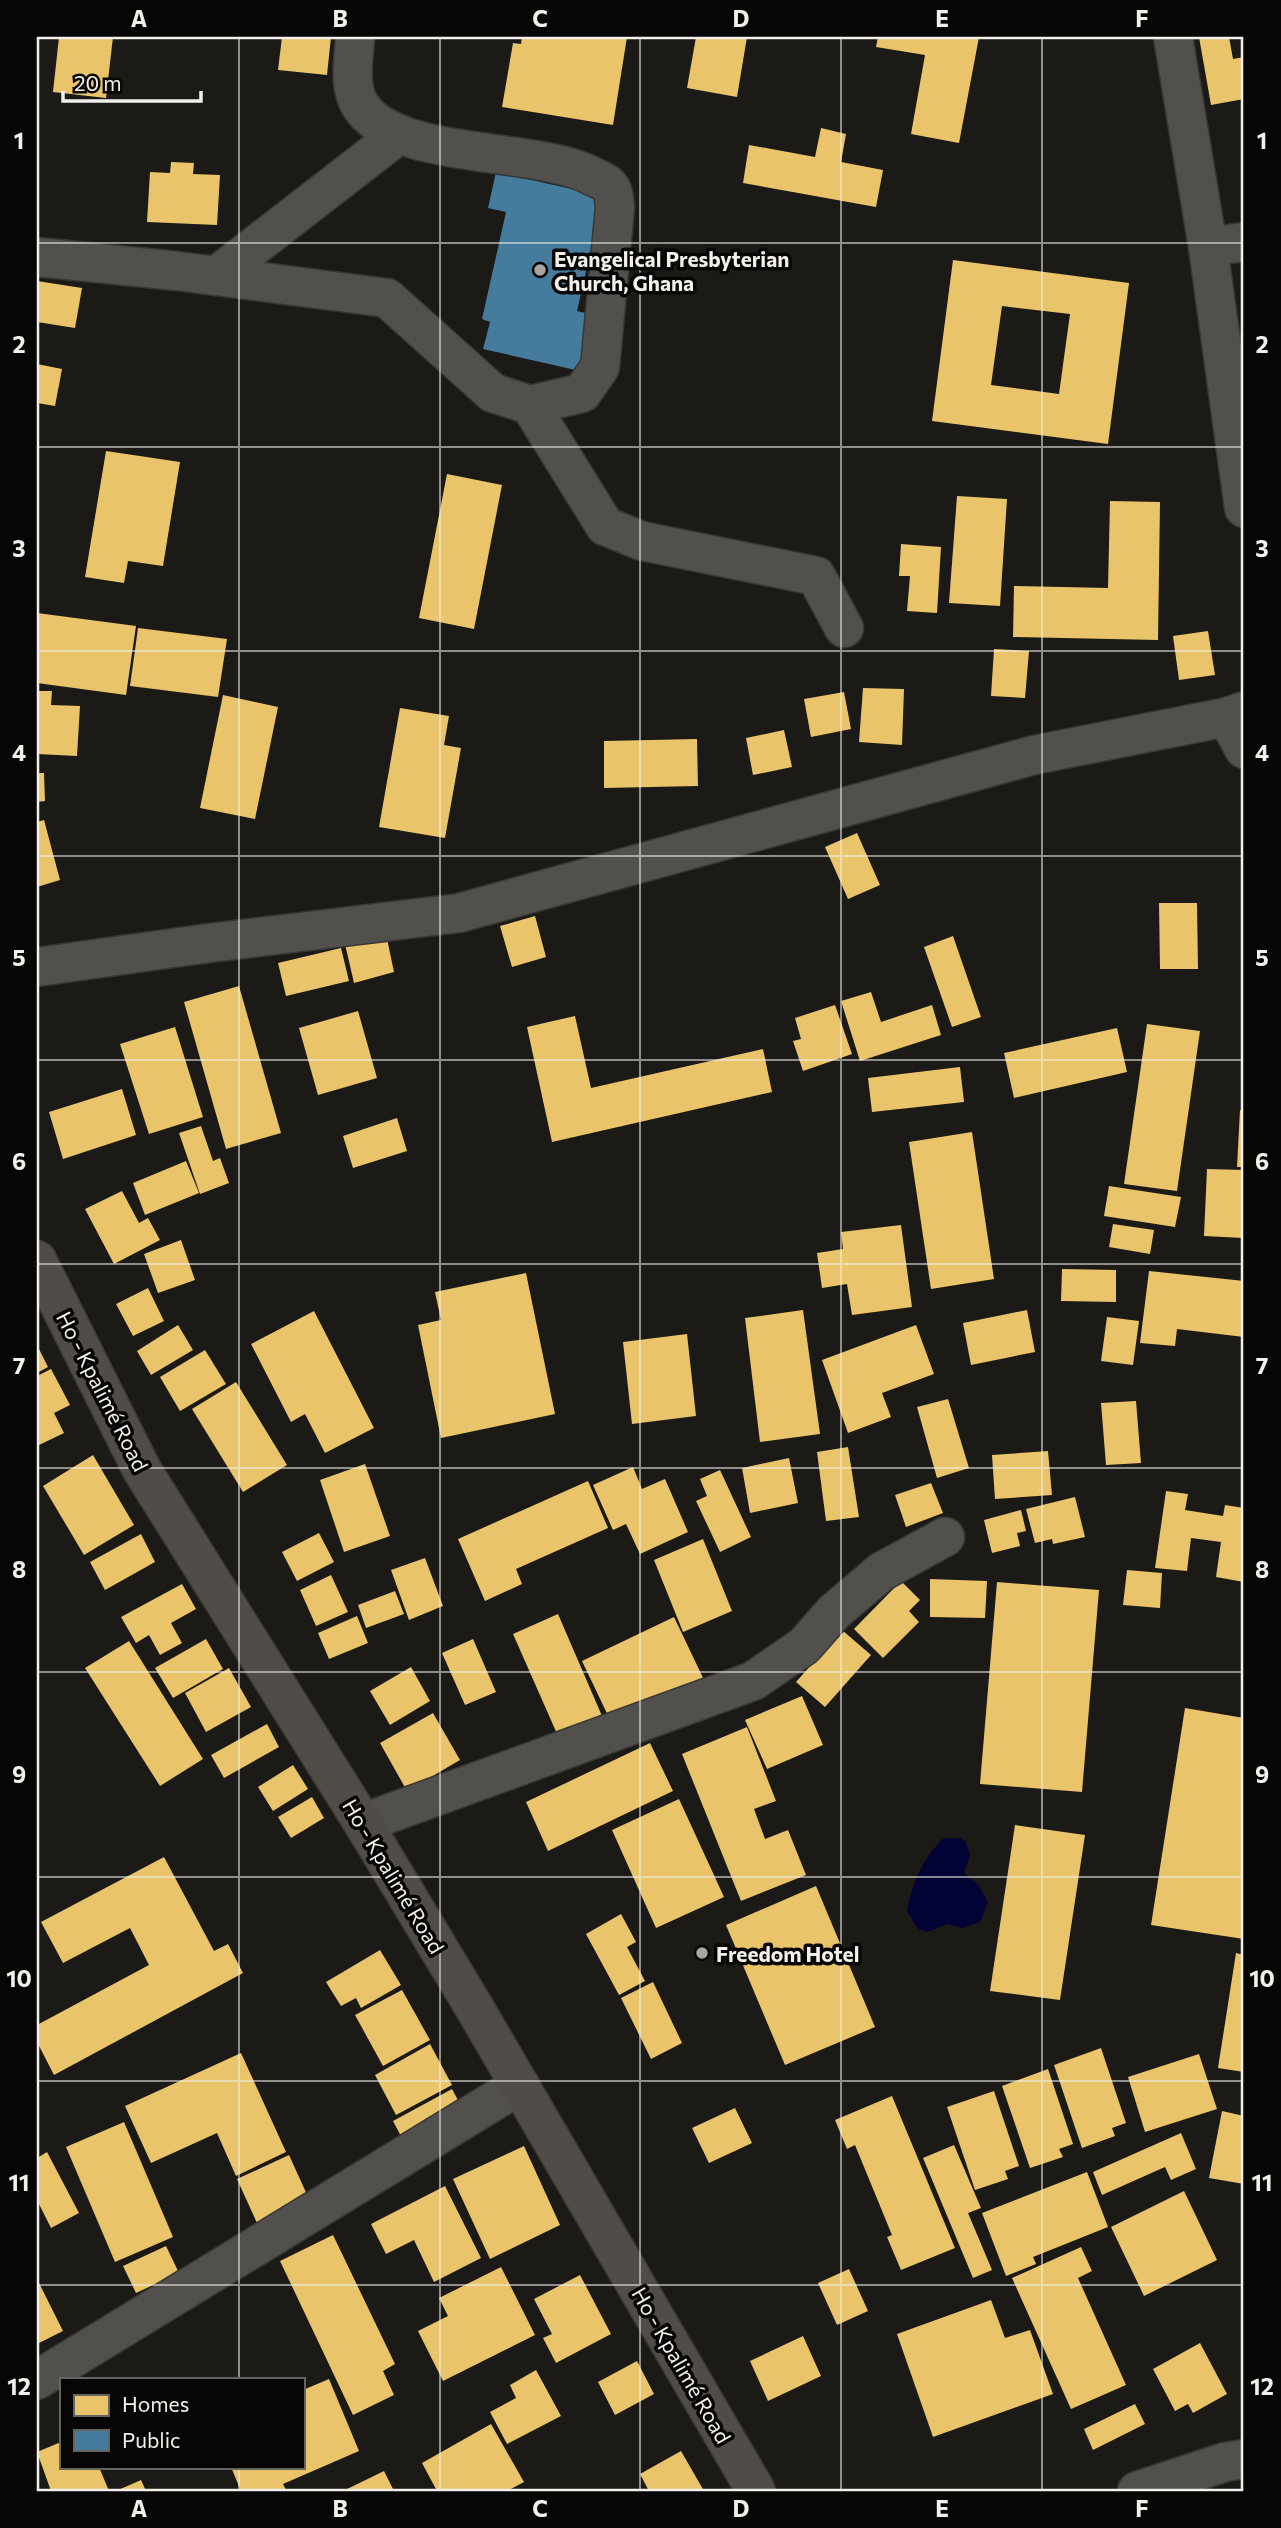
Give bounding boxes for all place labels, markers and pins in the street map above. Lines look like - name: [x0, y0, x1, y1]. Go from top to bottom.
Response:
- place label: Evangelical Presbyterian Church, Ghana: [554, 246, 789, 295]
- marker: Evangelical Presbyterian Church, Ghana: [532, 262, 548, 278]
- place label: Freedom Hotel: [716, 1941, 859, 1966]
- marker: Freedom Hotel: [694, 1945, 710, 1961]

